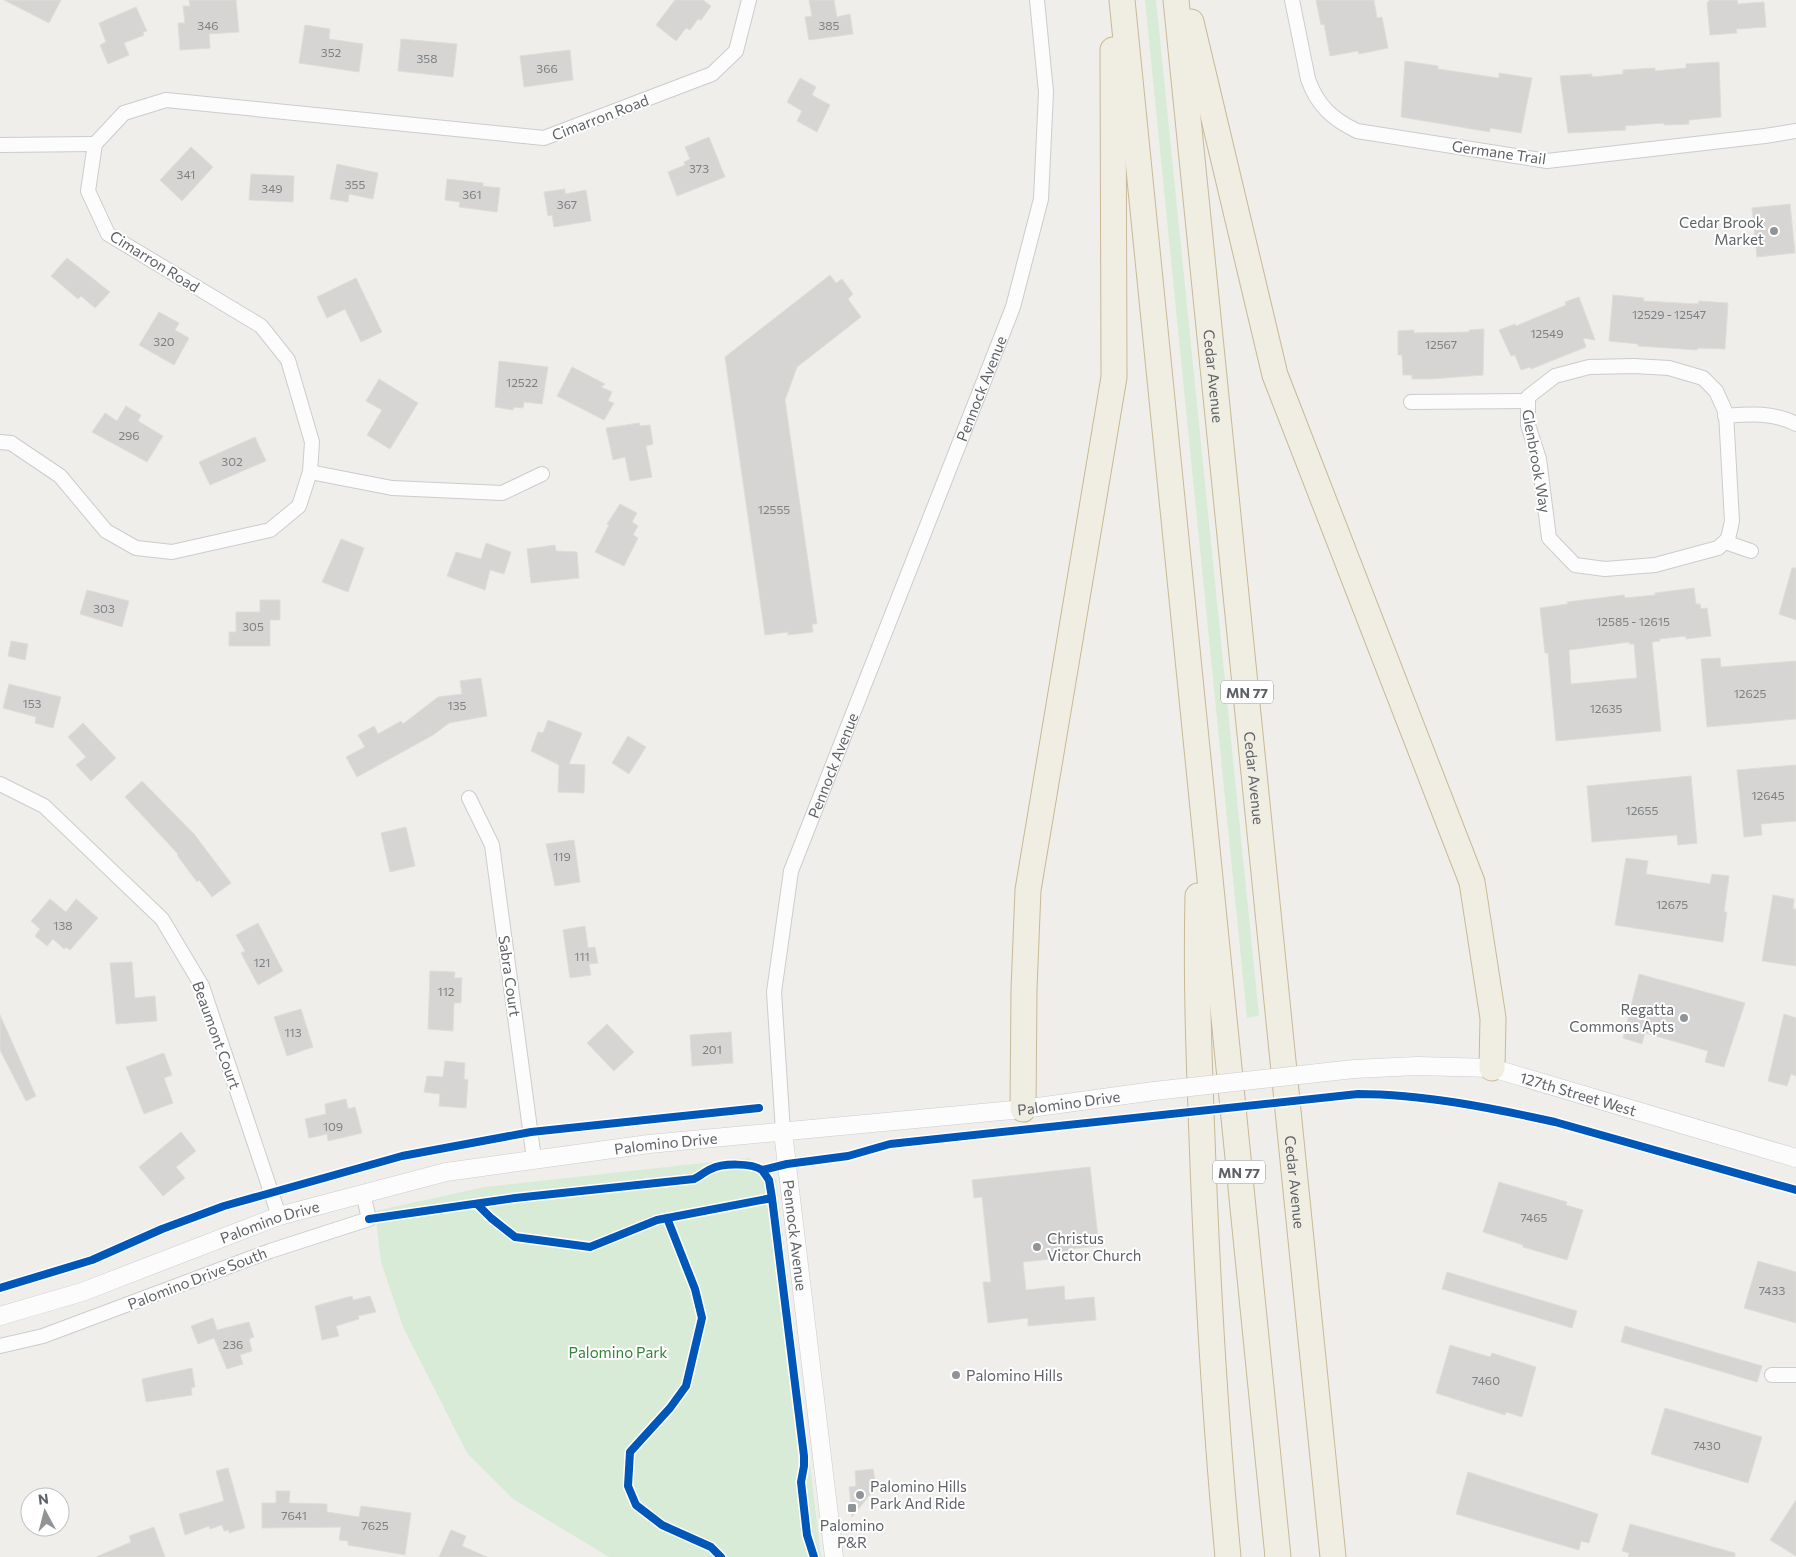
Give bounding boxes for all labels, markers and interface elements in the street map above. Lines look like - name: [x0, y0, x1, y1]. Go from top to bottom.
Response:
- house number: 346: [197, 18, 219, 32]
- house number: 385: [818, 18, 840, 32]
- house number: 352: [321, 45, 342, 59]
- house number: 358: [416, 51, 438, 65]
- house number: 366: [536, 61, 558, 75]
- street label: Cimarron Road: [549, 90, 651, 144]
- street label: Germane Trail: [1451, 136, 1547, 168]
- house number: 373: [689, 161, 709, 175]
- house number: 341: [177, 167, 195, 181]
- house number: 355: [345, 177, 365, 191]
- house number: 349: [261, 181, 283, 195]
- house number: 361: [462, 187, 482, 201]
- house number: 367: [557, 197, 577, 211]
- place label: Cedar Brook Market: [1679, 213, 1764, 248]
- marker: Cedar Brook Market: [1768, 225, 1780, 237]
- street label: Cimarron Road: [107, 226, 203, 296]
- house number: 12529 - 12547: [1632, 307, 1706, 321]
- house number: 12549: [1530, 326, 1564, 340]
- street label: Cedar Avenue: [1200, 329, 1228, 424]
- street label: Pennock Avenue: [952, 333, 1010, 444]
- house number: 320: [153, 334, 175, 348]
- house number: 12567: [1425, 337, 1457, 351]
- house number: 12522: [506, 375, 538, 389]
- street label: Glenbrook Way: [1519, 408, 1555, 514]
- house number: 296: [118, 428, 140, 442]
- house number: 302: [221, 454, 243, 468]
- house number: 12555: [758, 502, 790, 516]
- house number: 303: [93, 601, 115, 615]
- house number: 12585 - 12615: [1596, 614, 1670, 628]
- house number: 305: [242, 619, 264, 633]
- road number: MN 77: [1221, 680, 1273, 704]
- house number: 12625: [1734, 686, 1766, 700]
- house number: 153: [23, 696, 42, 710]
- house number: 135: [448, 698, 467, 712]
- house number: 12635: [1590, 701, 1622, 715]
- street label: Pennock Avenue: [804, 710, 861, 821]
- street label: Cedar Avenue: [1241, 731, 1268, 826]
- house number: 12645: [1751, 788, 1785, 802]
- house number: 12655: [1626, 803, 1659, 817]
- house number: 119: [553, 849, 571, 863]
- house number: 12675: [1656, 897, 1688, 911]
- house number: 138: [53, 918, 73, 932]
- street label: Sabra Court: [495, 934, 525, 1018]
- house number: 111: [574, 949, 590, 963]
- house number: 121: [254, 955, 270, 969]
- street label: Beaumont Court: [189, 979, 245, 1091]
- house number: 112: [438, 984, 455, 998]
- place label: Regatta Commons Apts: [1569, 1000, 1674, 1035]
- marker: Regatta Commons Apts: [1678, 1012, 1690, 1024]
- house number: 113: [284, 1025, 302, 1039]
- house number: 201: [702, 1042, 722, 1056]
- street label: 127th Street West: [1518, 1068, 1639, 1119]
- street label: Palomino Drive: [1016, 1087, 1121, 1118]
- house number: 109: [323, 1119, 343, 1133]
- street label: Palomino Drive: [613, 1129, 718, 1158]
- street label: Cedar Avenue: [1282, 1135, 1309, 1230]
- road number: MN 77: [1213, 1160, 1265, 1184]
- street label: Pennock Avenue: [780, 1179, 811, 1292]
- street label: Palomino Drive: [217, 1197, 321, 1247]
- house number: 7465: [1521, 1210, 1548, 1224]
- place label: Christus Victor Church: [1047, 1229, 1141, 1264]
- marker: Christus Victor Church: [1031, 1241, 1043, 1253]
- street label: Palomino Drive South: [125, 1243, 269, 1313]
- house number: 7433: [1759, 1283, 1785, 1297]
- house number: 236: [223, 1337, 243, 1351]
- park label: Palomino Park: [569, 1343, 667, 1361]
- place label: Palomino Hills: [966, 1366, 1063, 1384]
- marker: Palomino Hills: [950, 1369, 962, 1381]
- house number: 7460: [1472, 1373, 1500, 1387]
- house number: 7430: [1693, 1438, 1721, 1452]
- place label: Palomino Hills Park And Ride: [870, 1477, 967, 1512]
- north arrow: [20, 1487, 70, 1537]
- marker: Palomino Hills Park And Ride: [854, 1489, 866, 1501]
- text: N: [37, 1490, 50, 1508]
- marker: Palomino P&R: [846, 1502, 858, 1514]
- house number: 7641: [281, 1508, 307, 1522]
- place label: Palomino P&R: [820, 1516, 884, 1551]
- house number: 7625: [361, 1518, 389, 1532]

